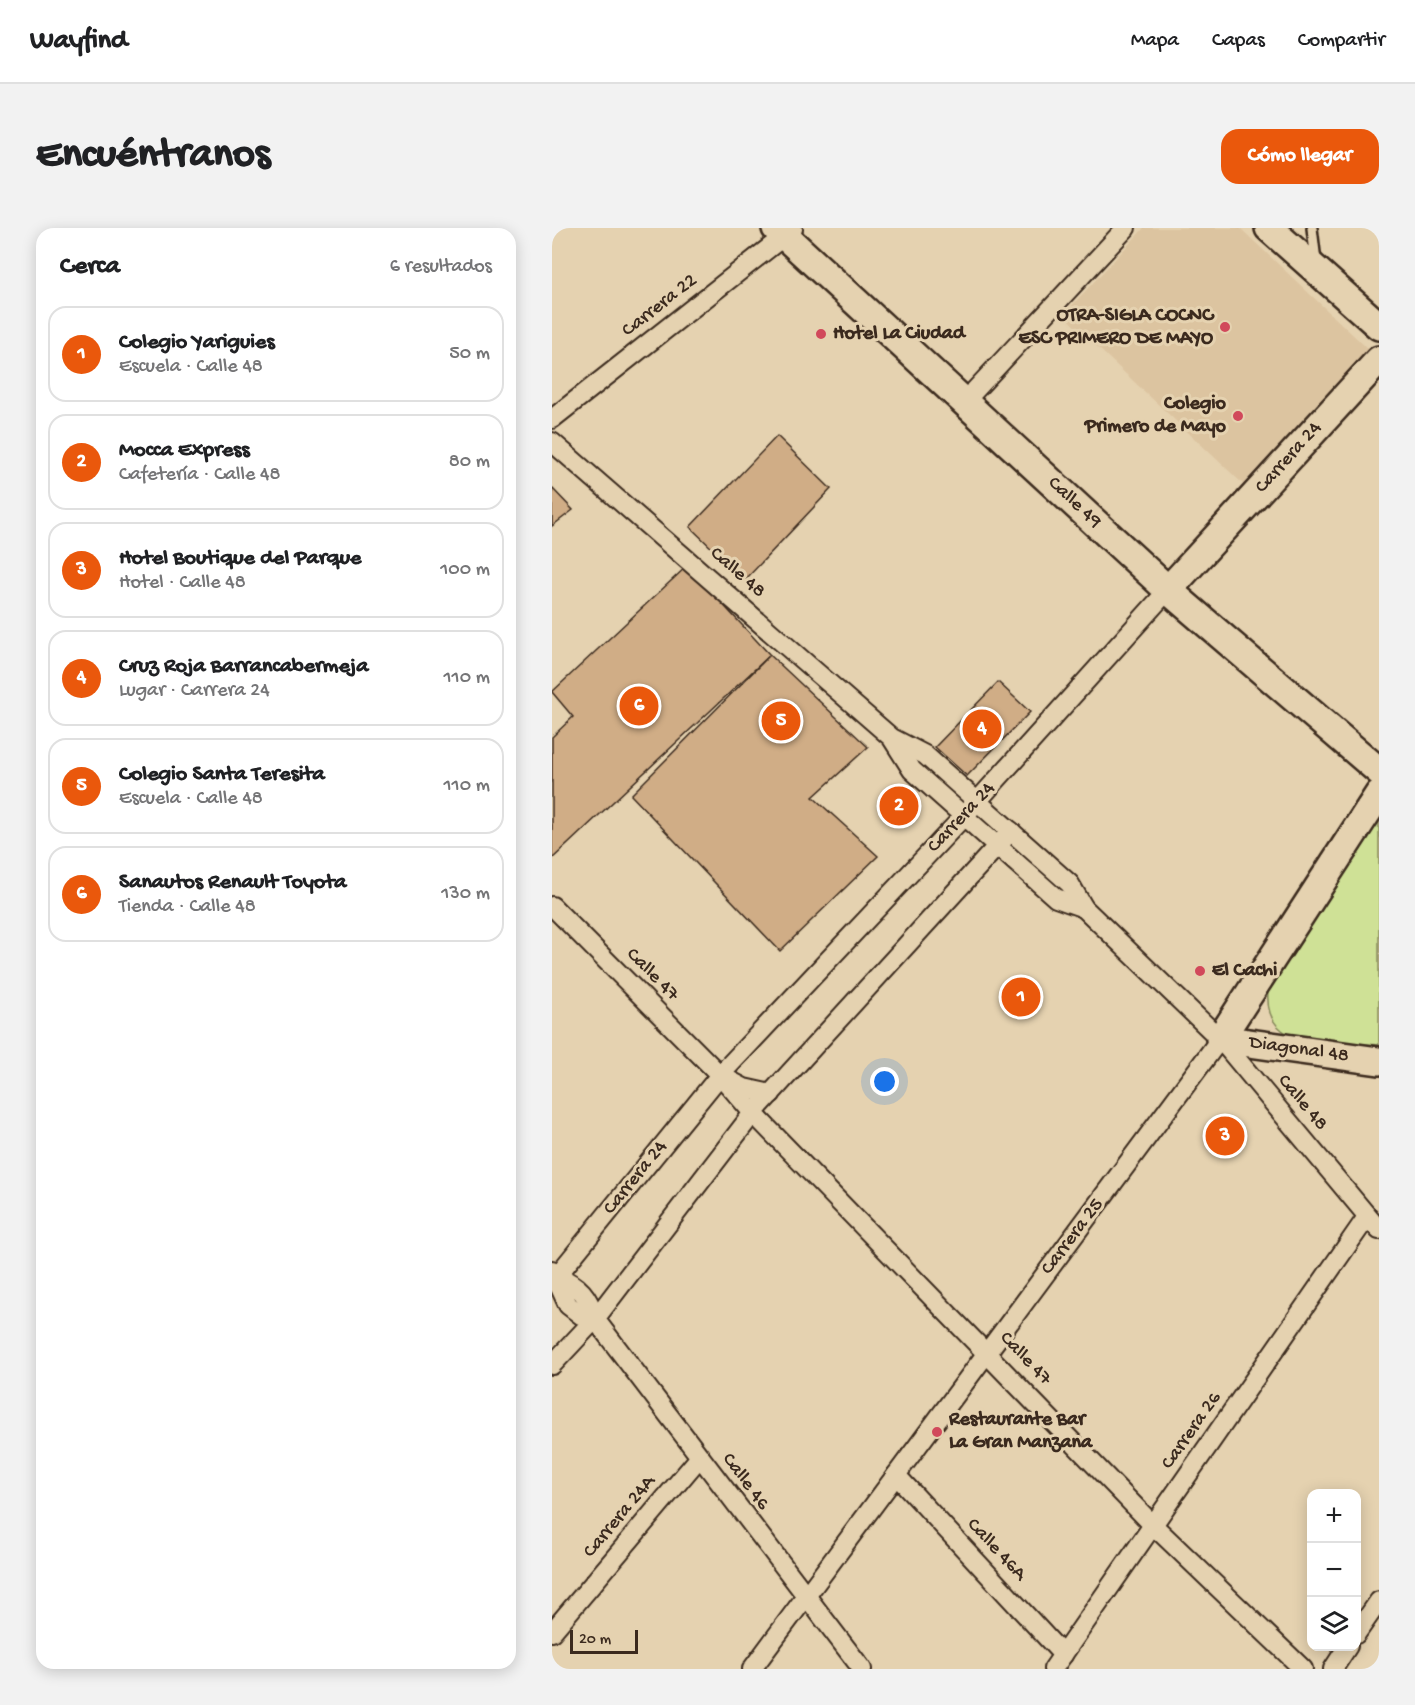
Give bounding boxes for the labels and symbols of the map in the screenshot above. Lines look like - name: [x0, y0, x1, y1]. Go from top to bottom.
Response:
- street label: Carrera 22: [618, 269, 702, 342]
- place label: OTRA-SIGLA COCNC ESC PRIMERO DE MAYO: [1019, 305, 1215, 351]
- marker: OTRA-SIGLA COCNC ESC PRIMERO DE MAYO: [1218, 320, 1232, 334]
- place label: Hotel La Ciudad: [833, 323, 967, 346]
- marker: Hotel La Ciudad: [814, 327, 828, 341]
- place label: Colegio Primero de Mayo: [1084, 393, 1227, 439]
- marker: Colegio Primero de Mayo: [1231, 409, 1245, 423]
- street label: Carrera 24: [1251, 417, 1328, 499]
- street label: Calle 49: [1042, 472, 1106, 534]
- street label: Calle 48: [704, 543, 770, 603]
- pin: 6: [620, 684, 658, 728]
- pin: 5: [762, 698, 800, 744]
- pin: 4: [962, 706, 1002, 752]
- street label: Carrera 24: [923, 777, 1001, 858]
- pin: 2: [880, 784, 918, 828]
- street label: Calle 47: [621, 944, 684, 1007]
- place label: El Cachi: [1212, 960, 1277, 983]
- marker: El Cachi: [1193, 964, 1207, 978]
- pin: 1: [1002, 974, 1040, 1020]
- street label: Diagonal 48: [1246, 1031, 1350, 1068]
- your location: [870, 1067, 899, 1096]
- street label: Calle 48: [1272, 1070, 1332, 1136]
- pin: 3: [1206, 1114, 1244, 1158]
- street label: Carrera 24: [599, 1136, 673, 1220]
- street label: Carrera 25: [1037, 1194, 1109, 1280]
- street label: Calle 47: [994, 1327, 1056, 1391]
- street label: Carrera 26: [1157, 1387, 1228, 1474]
- place label: Restaurante Bar La Gran Manzana: [948, 1409, 1093, 1455]
- marker: Restaurante Bar La Gran Manzana: [930, 1425, 944, 1439]
- street label: Calle 46: [716, 1449, 774, 1516]
- street label: Carrera 24A: [579, 1470, 662, 1563]
- street label: Calle 46A: [961, 1514, 1032, 1587]
- scale bar: [570, 1627, 638, 1654]

